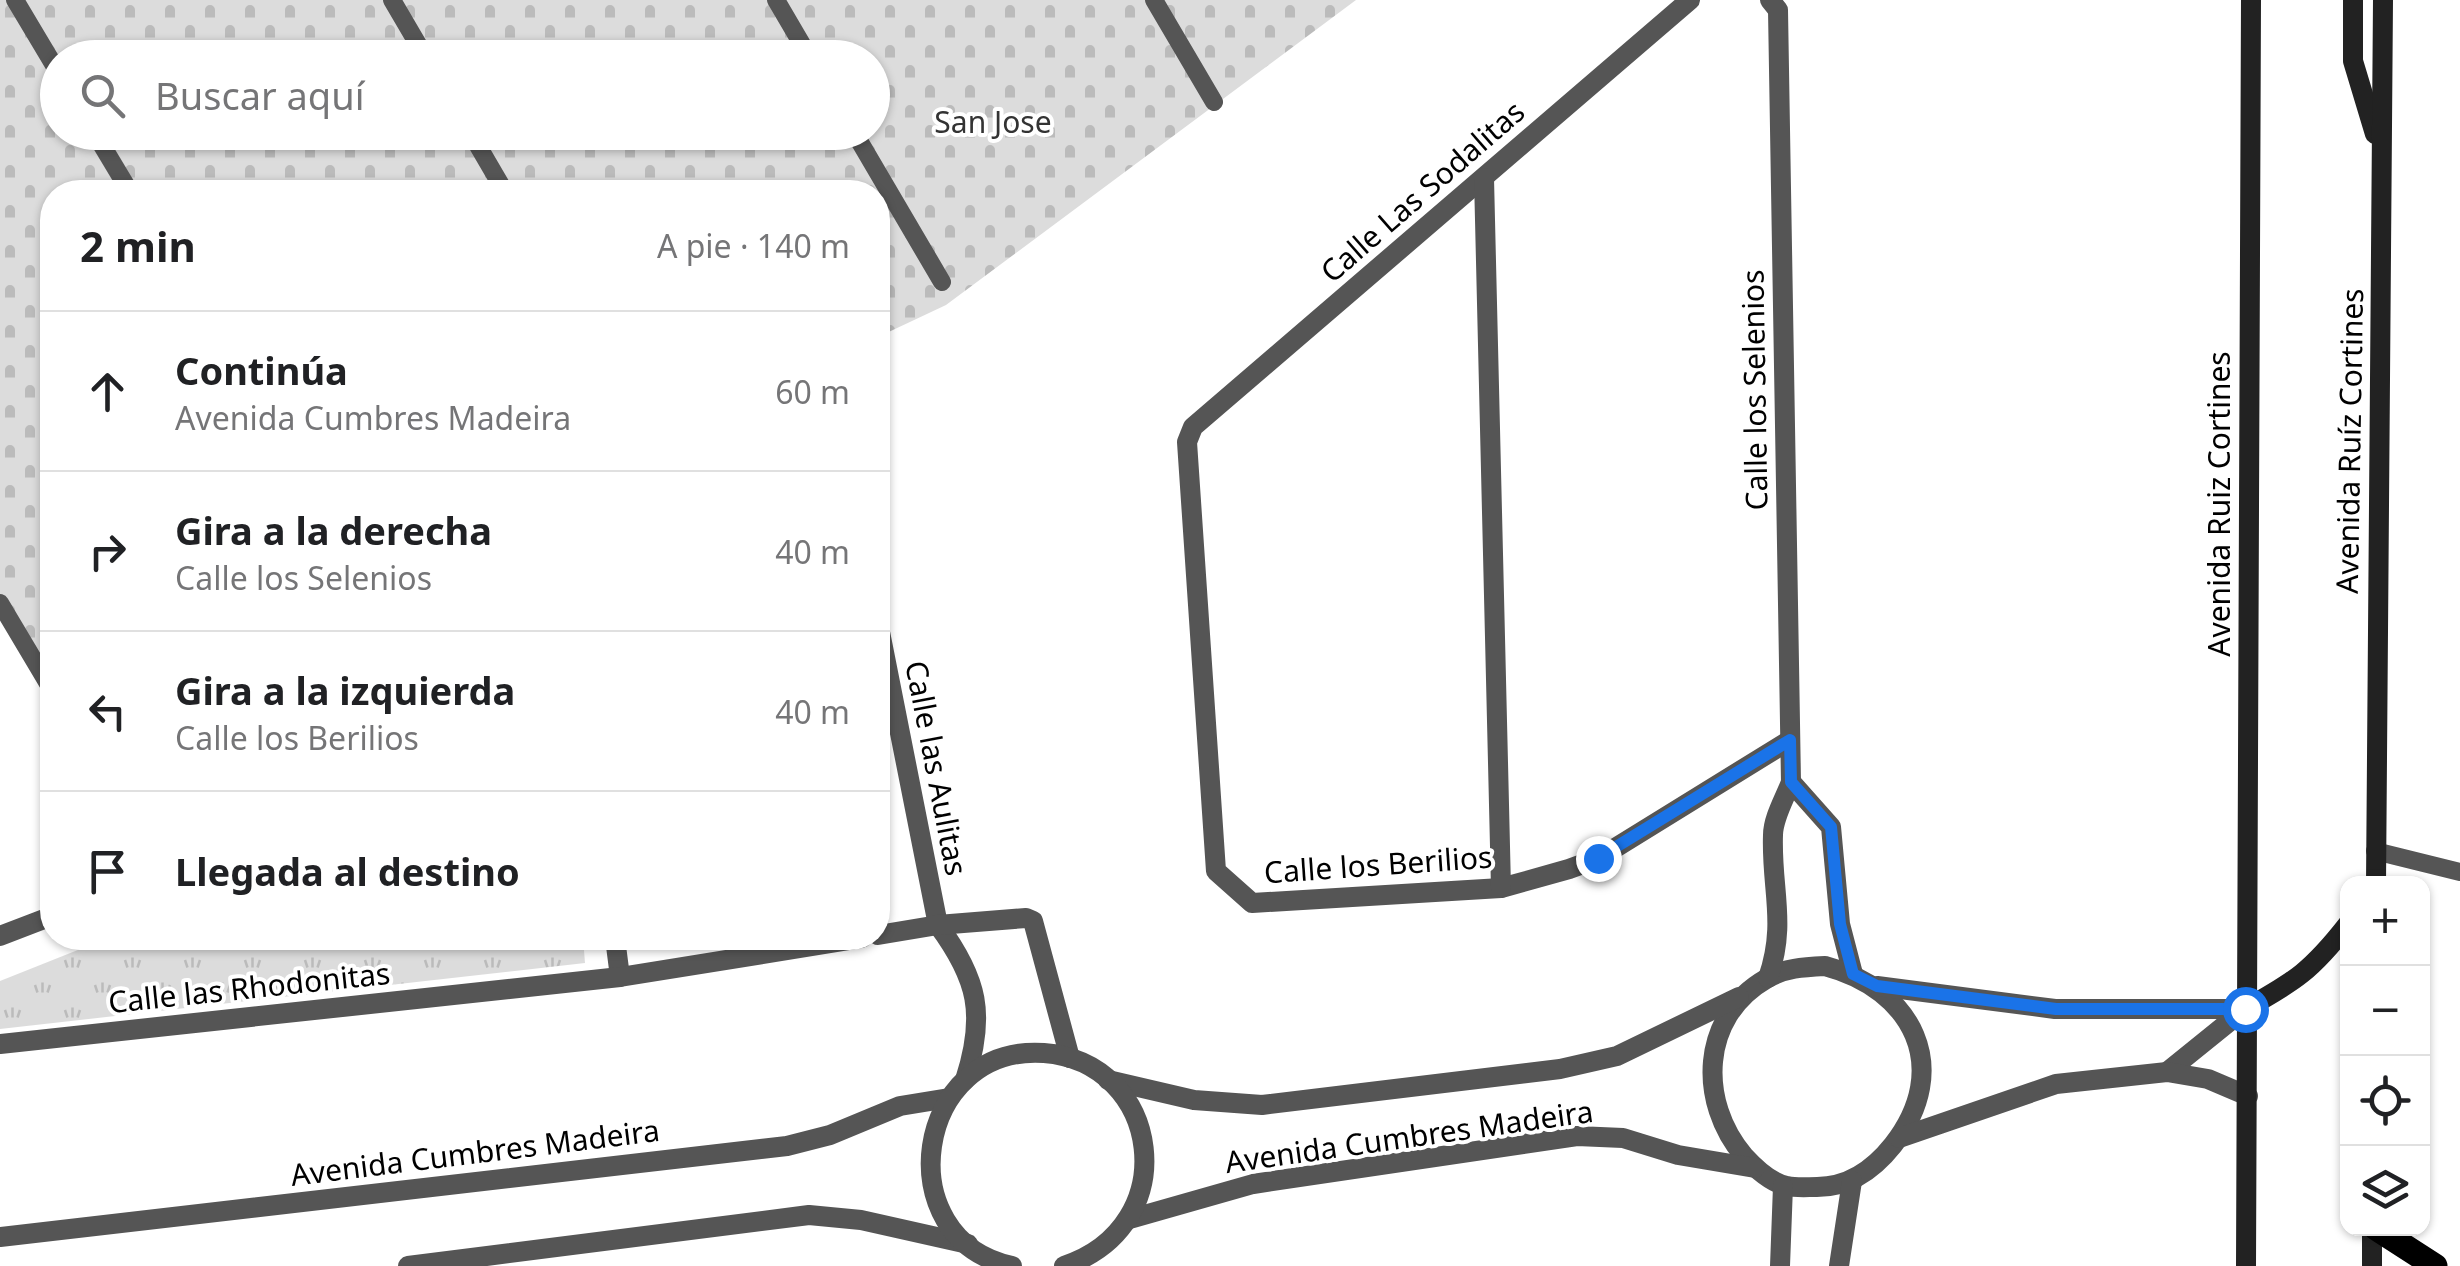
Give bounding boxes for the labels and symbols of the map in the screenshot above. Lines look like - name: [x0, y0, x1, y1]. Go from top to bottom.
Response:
- street label: Calle Las Sodalitas: [1311, 91, 1533, 291]
- park label: San Jose: [934, 101, 1052, 142]
- street label: Calle los Selenios: [1731, 269, 1777, 511]
- street label: Avenida Ruíz Cortines: [2326, 288, 2372, 594]
- street label: Avenida Ruiz Cortines: [2198, 351, 2239, 657]
- street label: Calle las Aulitas: [896, 657, 978, 879]
- street label: Calle los Berilios: [1263, 836, 1493, 892]
- route end: [1576, 836, 1622, 882]
- street label: Calle las Rhodonitas: [106, 952, 392, 1022]
- route start: [2223, 987, 2269, 1033]
- street label: Avenida Cumbres Madeira: [1222, 1090, 1596, 1182]
- street label: Avenida Cumbres Madeira: [288, 1109, 662, 1195]

